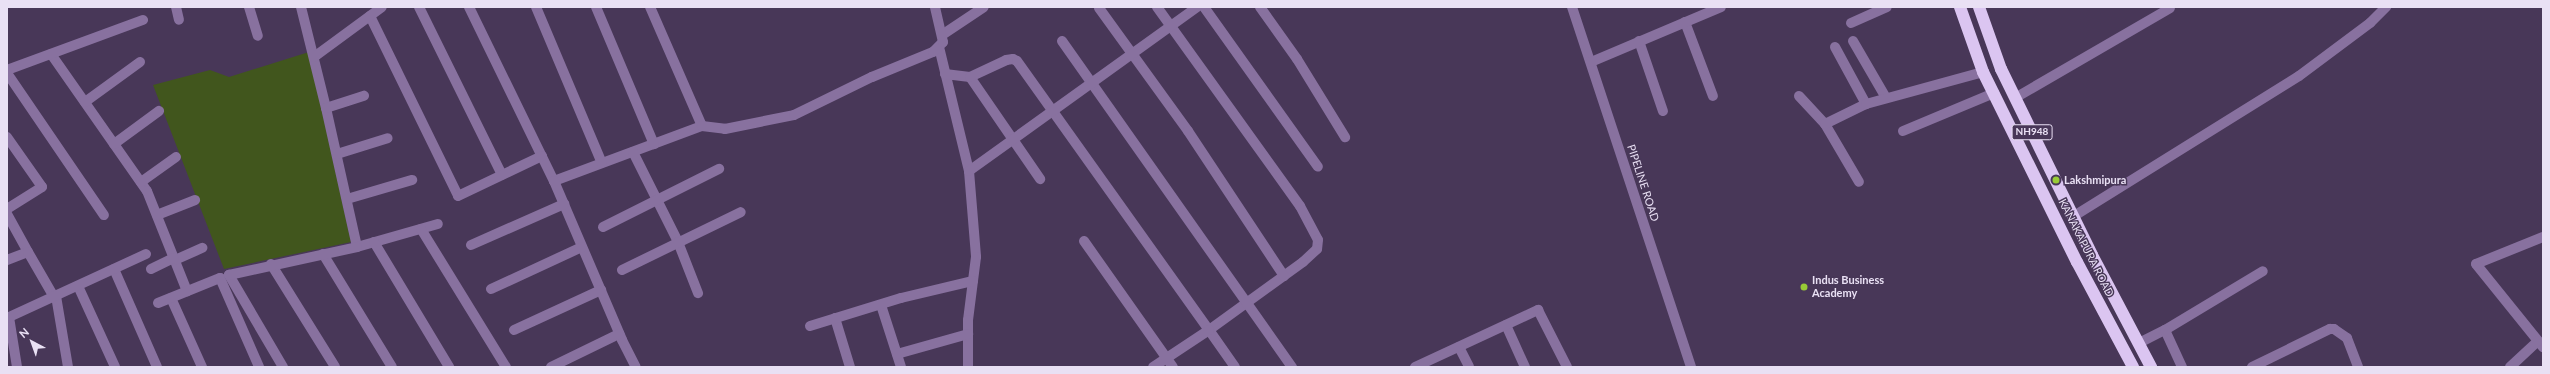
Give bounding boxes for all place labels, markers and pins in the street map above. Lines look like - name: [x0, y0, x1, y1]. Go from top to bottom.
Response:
- place label: Lakshmipura: [2064, 173, 2126, 187]
- marker: Lakshmipura: [2051, 175, 2061, 185]
- place label: Indus Business Academy: [1812, 274, 1884, 300]
- marker: Indus Business Academy: [1799, 282, 1809, 292]

